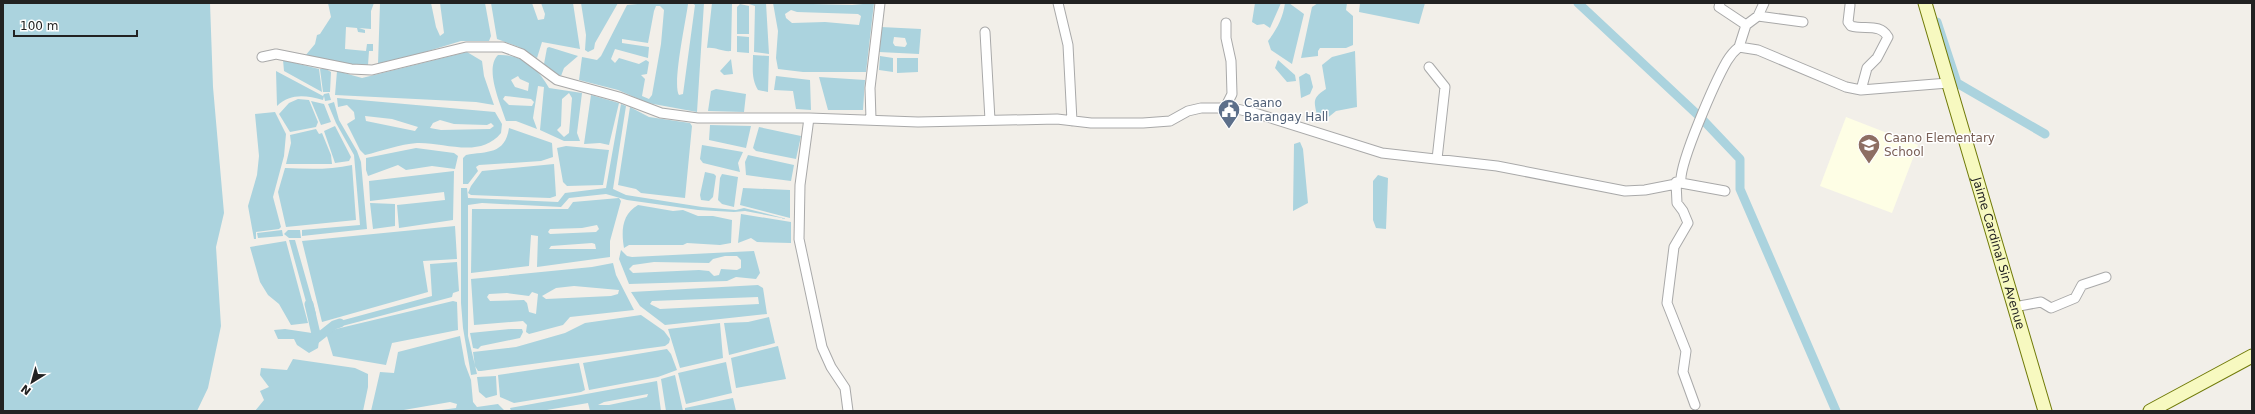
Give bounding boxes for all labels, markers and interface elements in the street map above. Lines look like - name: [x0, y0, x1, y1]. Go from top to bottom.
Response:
- scale bar: [14, 12, 137, 38]
- text: 100 m: [20, 19, 58, 33]
- place label: Caano Barangay Hall: [1244, 96, 1328, 124]
- public building icon: Caano Barangay Hall: [1216, 97, 1242, 130]
- place label: Caano Elementary School: [1884, 131, 1995, 159]
- school or university icon: Caano Elementary School: [1856, 132, 1882, 165]
- street label: Jaime Cardinal Sin Avenue: [1969, 175, 2028, 331]
- north arrow: [12, 362, 52, 402]
- text: N: [19, 382, 34, 398]

